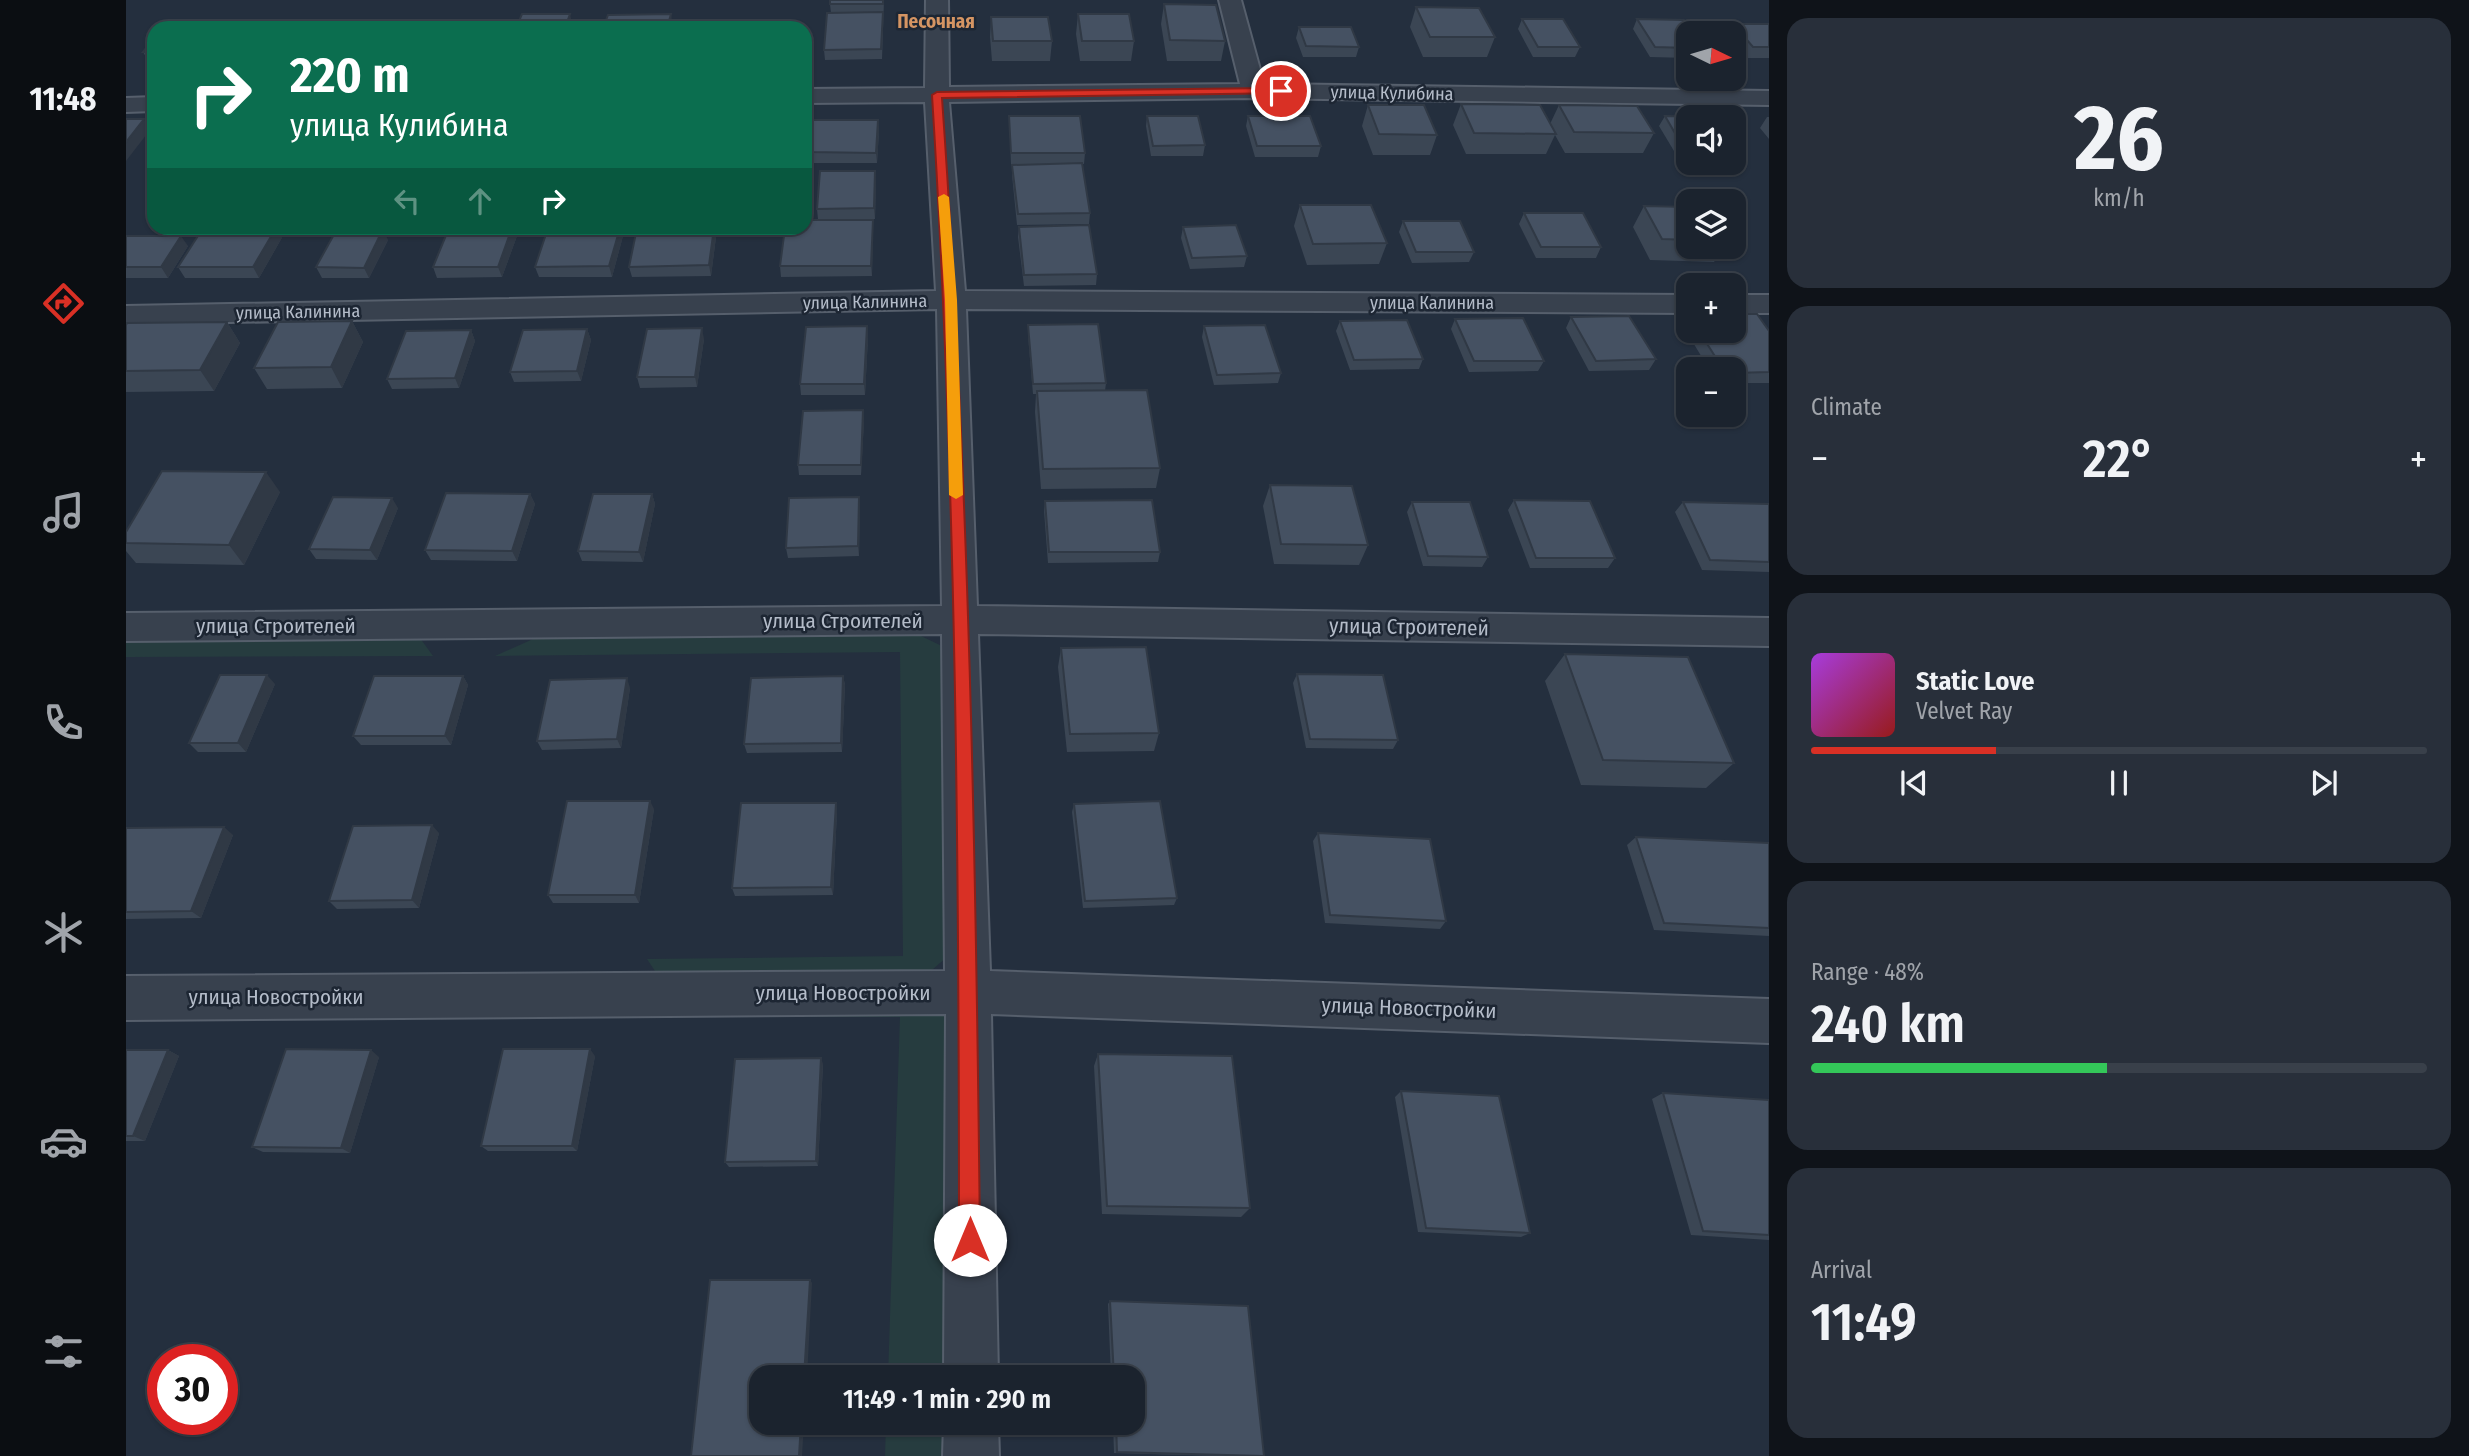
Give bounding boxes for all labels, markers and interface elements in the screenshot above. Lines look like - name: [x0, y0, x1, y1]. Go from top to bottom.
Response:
- district label: Песочная: [897, 10, 975, 33]
- north arrow: [1676, 21, 1746, 91]
- map controls: [1676, 21, 1746, 427]
- text: 220 m: [290, 46, 410, 105]
- icon: right: [175, 49, 266, 140]
- pin: [1251, 61, 1311, 121]
- icon: arrive: [1262, 72, 1300, 110]
- text: 11:48: [29, 80, 97, 118]
- street label: улица Кулибина: [1330, 81, 1454, 105]
- text: 26: [2074, 84, 2164, 193]
- button: sound: [1676, 105, 1746, 175]
- text: улица Кулибина: [290, 106, 509, 144]
- icon: left: [388, 182, 426, 220]
- icon: ahead: [461, 182, 499, 220]
- icon: right: [534, 182, 572, 220]
- text: km/h: [2093, 184, 2145, 212]
- button: layers: [1676, 189, 1746, 259]
- button: +: [1676, 273, 1746, 343]
- icon: directions: [39, 279, 88, 328]
- street label: улица Калинина: [803, 290, 927, 314]
- street label: улица Калинина: [1370, 292, 1494, 314]
- street label: улица Калинина: [236, 300, 360, 324]
- button: −: [1676, 357, 1746, 427]
- text: Climate: [1811, 393, 1882, 421]
- text: 22°: [2083, 428, 2155, 491]
- text: −: [1811, 436, 1828, 482]
- text: +: [2410, 436, 2427, 482]
- icon: music: [39, 488, 88, 537]
- street label: улица Строителей: [763, 608, 923, 634]
- street label: улица Строителей: [196, 613, 356, 639]
- street label: улица Строителей: [1329, 613, 1489, 641]
- text: Static Love: [1916, 666, 2034, 697]
- text: Velvet Ray: [1916, 697, 2012, 725]
- icon: phone: [39, 698, 88, 747]
- icon: previous: [1895, 764, 1933, 802]
- icon: pause: [2100, 764, 2138, 802]
- icon: next: [2305, 764, 2343, 802]
- icon: climate: [39, 908, 88, 957]
- text: Range · 48%: [1811, 958, 1924, 986]
- street label: улица Новостройки: [756, 980, 930, 1006]
- street label: улица Новостройки: [189, 984, 363, 1010]
- street label: улица Новостройки: [1321, 992, 1497, 1024]
- text: 240 km: [1811, 993, 1965, 1056]
- icon: car: [39, 1117, 88, 1166]
- position arrow: [933, 1203, 1007, 1277]
- text: Arrival: [1811, 1256, 1872, 1284]
- text: 11:49: [1811, 1291, 1917, 1354]
- icon: filters: [39, 1327, 88, 1376]
- speed limit sign: 30: [147, 1344, 238, 1435]
- text: 11:49 · 1 min · 290 m: [843, 1384, 1051, 1415]

